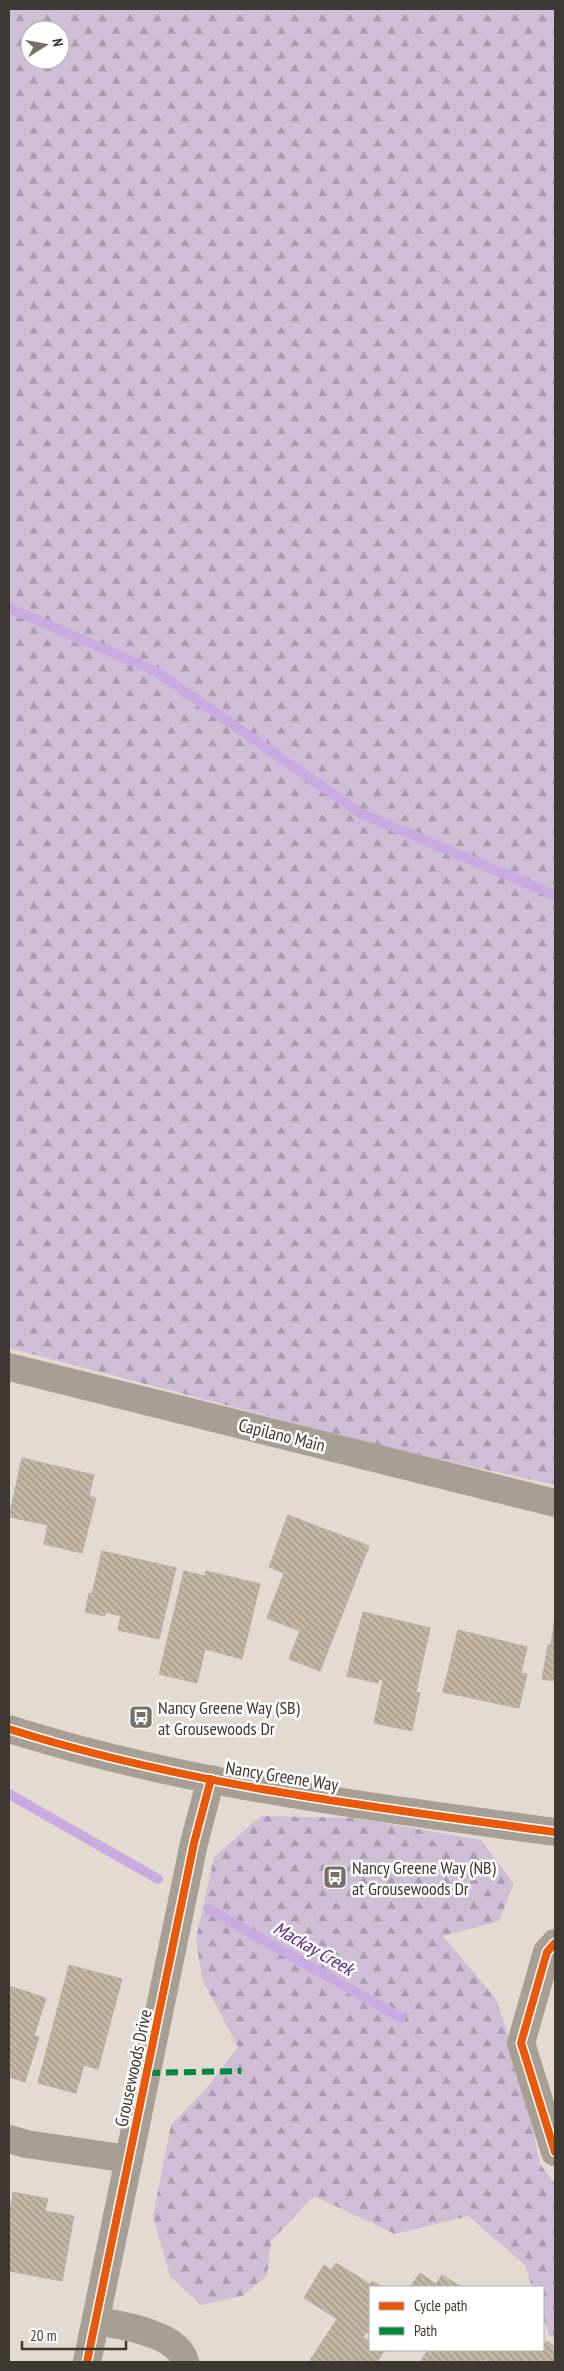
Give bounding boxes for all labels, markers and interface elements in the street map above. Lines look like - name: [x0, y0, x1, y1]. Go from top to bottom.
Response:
- north arrow: [20, 20, 70, 70]
- text: N: [48, 37, 67, 48]
- street label: Capilano Main: [236, 1413, 328, 1457]
- place label: Nancy Greene Way (SB) at Grousewoods Dr: [158, 1696, 301, 1740]
- bus stop icon: Nancy Greene Way (SB) at Grousewoods Dr: [128, 1704, 154, 1730]
- street label: Nancy Greene Way: [224, 1756, 340, 1796]
- place label: Nancy Greene Way (NB) at Grousewoods Dr: [352, 1856, 497, 1900]
- bus stop icon: Nancy Greene Way (NB) at Grousewoods Dr: [322, 1864, 348, 1890]
- water label: Mackay Creek: [270, 1915, 361, 1982]
- street label: Grousewoods Drive: [109, 2007, 157, 2129]
- legend: [369, 2286, 544, 2351]
- text: Cycle path: [414, 2296, 467, 2315]
- scale bar: [22, 2318, 126, 2350]
- text: Path: [414, 2321, 437, 2340]
- text: 20 m: [30, 2326, 56, 2345]

